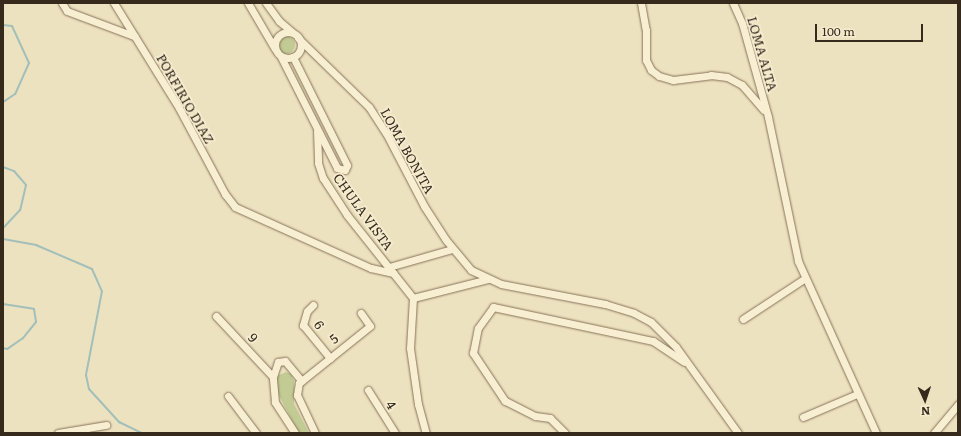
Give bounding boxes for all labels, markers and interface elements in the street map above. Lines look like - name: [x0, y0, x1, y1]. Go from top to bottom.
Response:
- street label: LOMA ALTA: [744, 15, 780, 93]
- scale bar: [817, 16, 925, 42]
- text: 100 m: [822, 22, 855, 40]
- street label: PORFIRIO DIAZ: [153, 51, 217, 147]
- street label: LOMA BONITA: [377, 106, 437, 196]
- street label: CHULA VISTA: [330, 171, 396, 253]
- street label: 6: [311, 317, 327, 333]
- street label: 9: [245, 330, 261, 346]
- street label: 5: [327, 331, 341, 347]
- north arrow: [905, 380, 945, 420]
- street label: 4: [383, 398, 399, 412]
- text: N: [921, 404, 931, 420]

